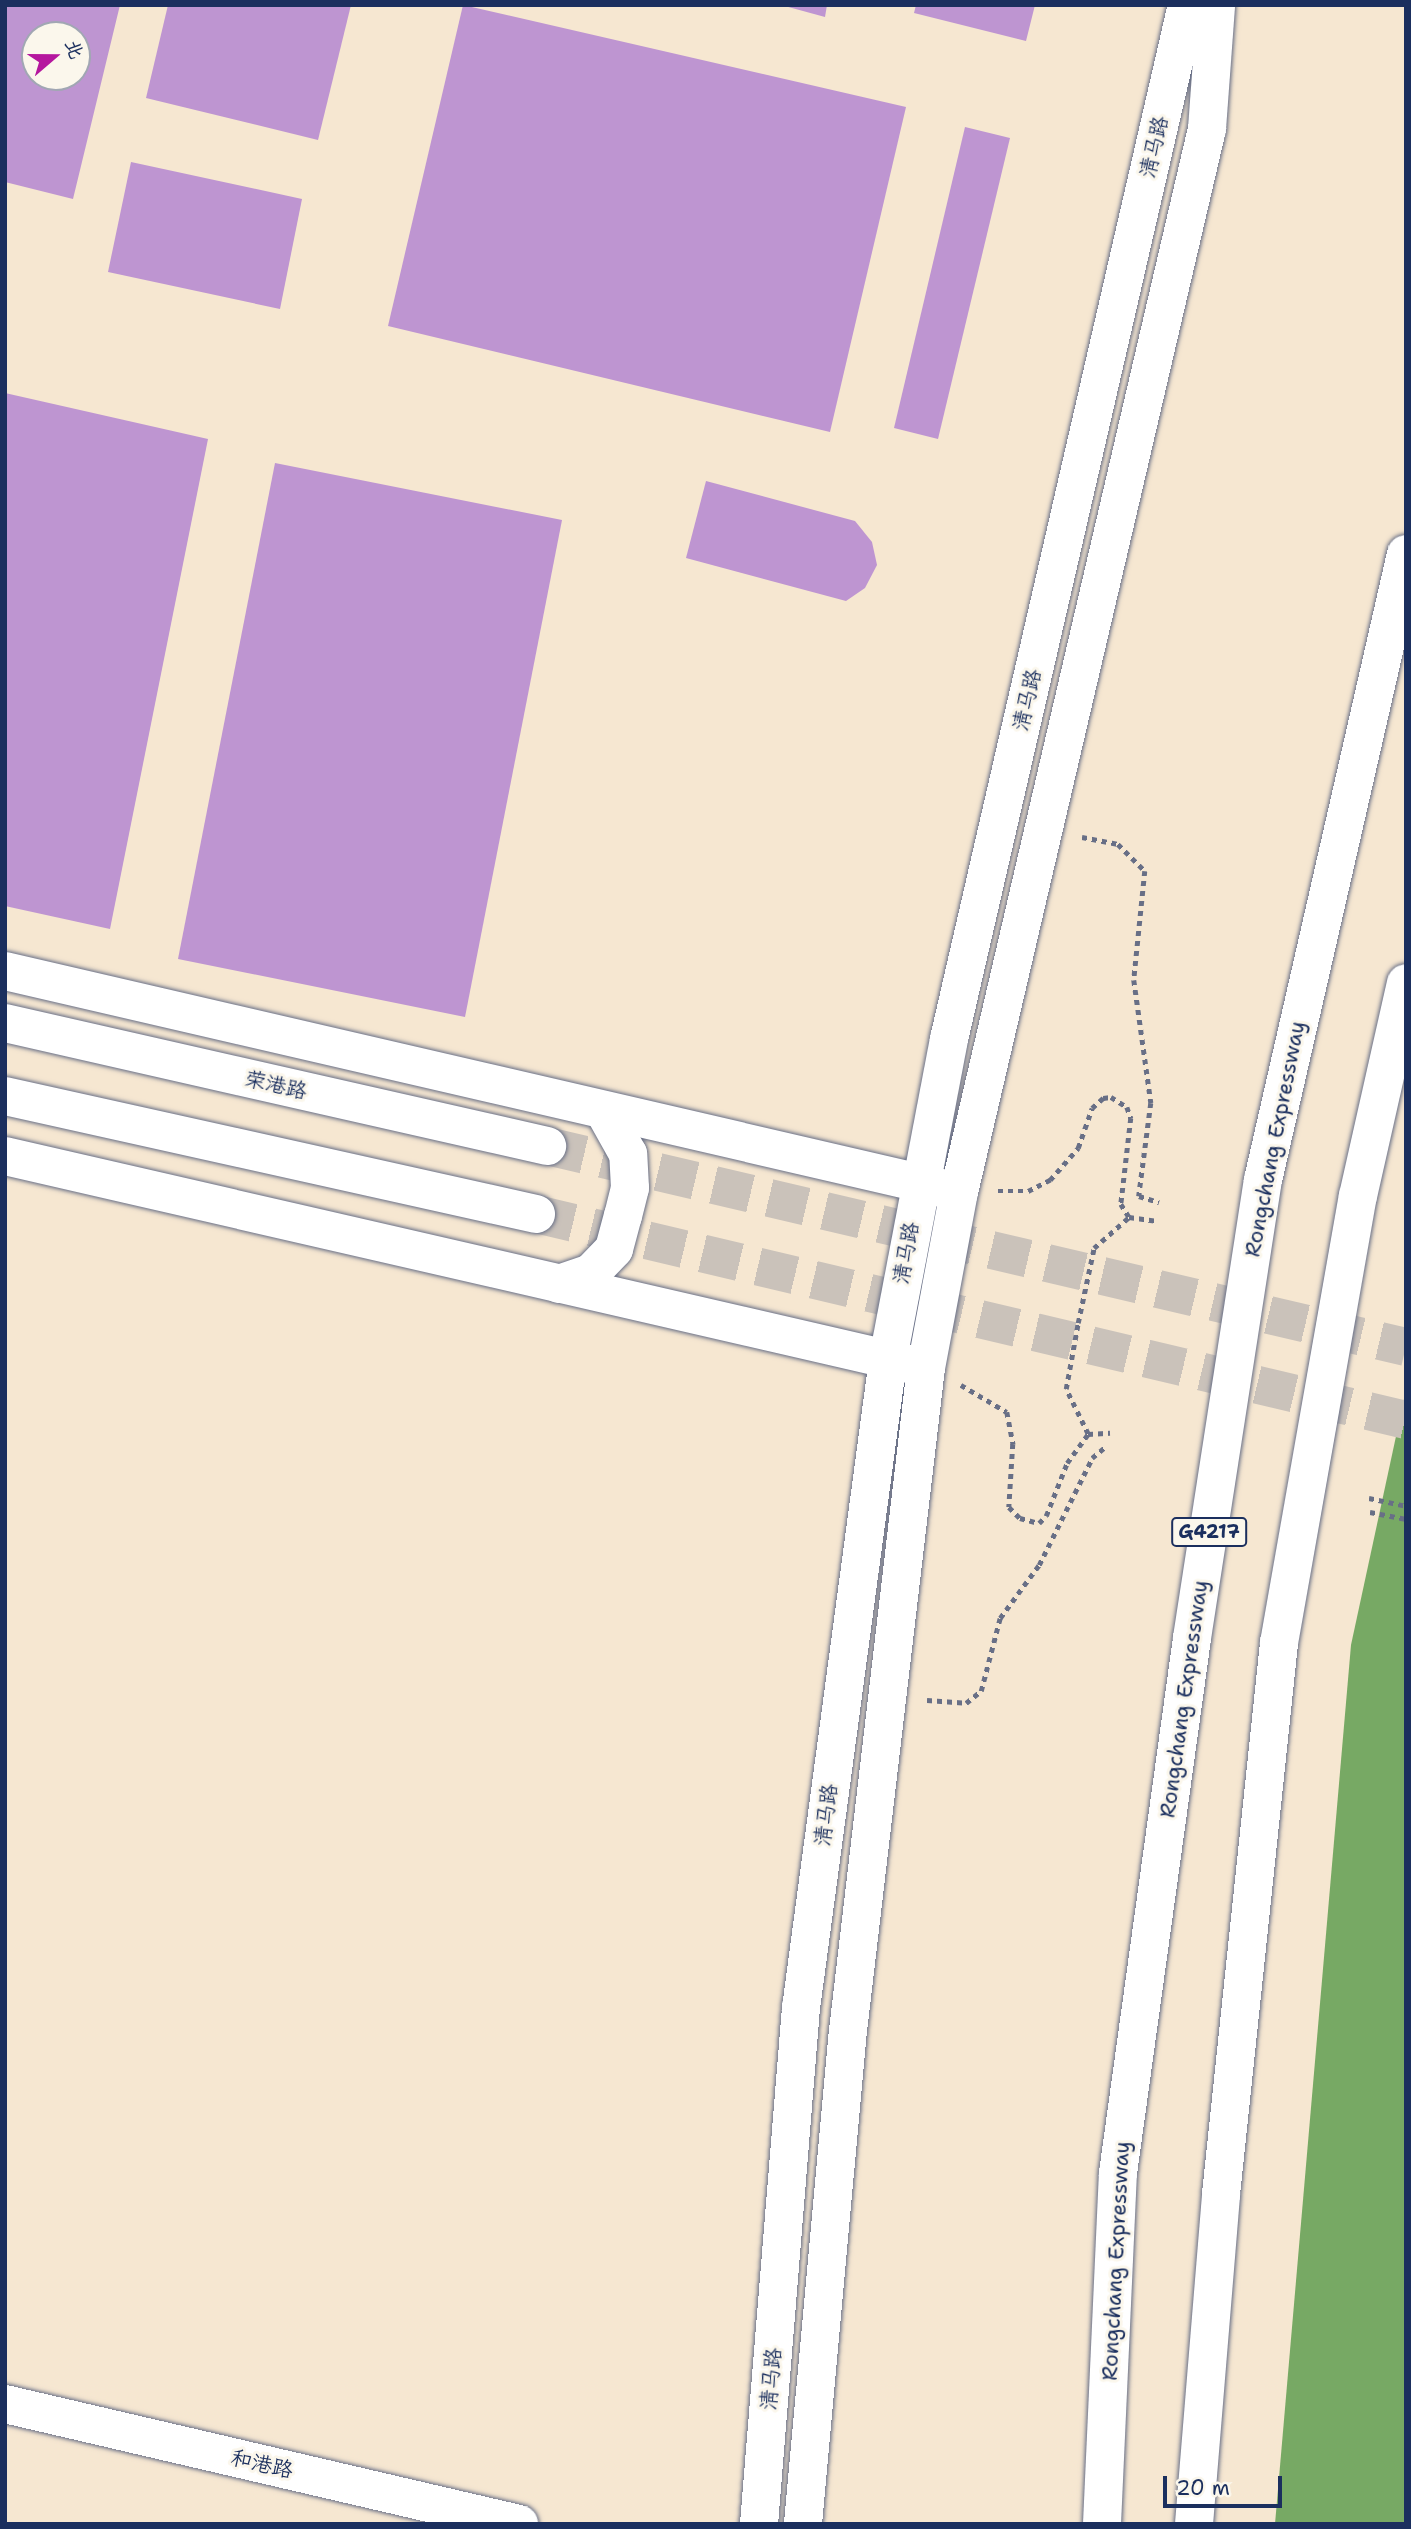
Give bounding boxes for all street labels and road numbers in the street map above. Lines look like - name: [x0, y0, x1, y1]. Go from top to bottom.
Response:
- street label: 清马路: [1135, 113, 1173, 181]
- street label: 清马路: [1008, 666, 1046, 734]
- street label: Rongchang Expressway: [1240, 1019, 1310, 1259]
- street label: 荣港路: [242, 1066, 310, 1104]
- street label: 清马路: [888, 1220, 924, 1286]
- road number: G4217: [1170, 1516, 1248, 1548]
- street label: Rongchang Expressway: [1155, 1579, 1213, 1819]
- street label: 清马路: [810, 1782, 842, 1848]
- street label: Rongchang Expressway: [1097, 2141, 1135, 2381]
- street label: 清马路: [756, 2347, 786, 2411]
- street label: 和港路: [228, 2445, 296, 2483]

